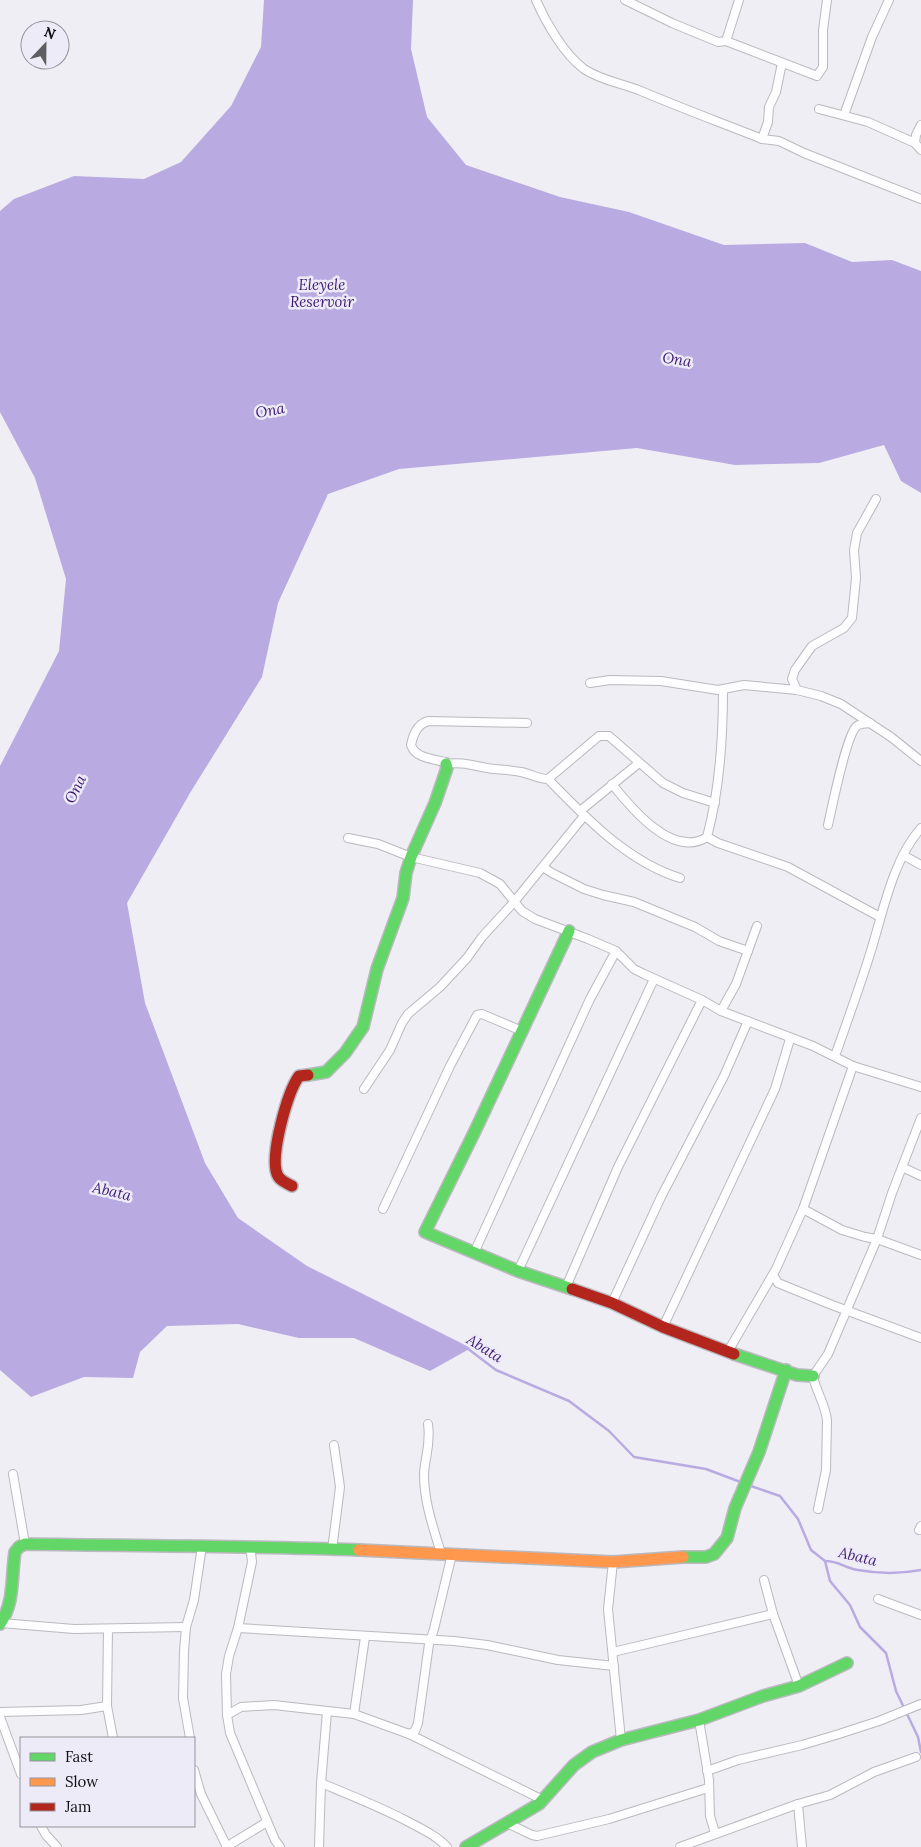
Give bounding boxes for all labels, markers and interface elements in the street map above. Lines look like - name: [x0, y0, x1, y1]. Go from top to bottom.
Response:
- north arrow: [20, 20, 70, 70]
- text: N: [41, 23, 58, 43]
- water label: Eleyele Reservoir: [290, 275, 354, 311]
- water label: Ona: [661, 347, 694, 371]
- water label: Ona: [254, 398, 287, 422]
- water label: Ona: [60, 771, 90, 806]
- water label: Abata: [90, 1177, 134, 1205]
- water label: Abata: [463, 1329, 507, 1367]
- water label: Abata: [836, 1542, 880, 1570]
- legend: [20, 1737, 195, 1827]
- text: Fast: [65, 1747, 93, 1766]
- text: Slow: [65, 1772, 98, 1791]
- text: Jam: [64, 1797, 92, 1816]

